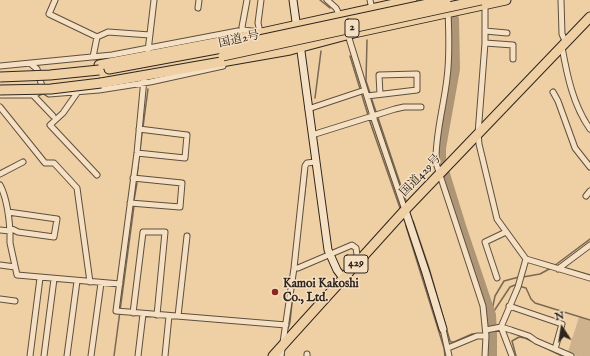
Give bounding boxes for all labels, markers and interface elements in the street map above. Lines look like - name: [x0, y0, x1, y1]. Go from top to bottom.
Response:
- road number: 2: [345, 19, 359, 37]
- street label: 国道2号: [217, 29, 261, 51]
- street label: 国道429号: [397, 152, 445, 200]
- road number: 429: [344, 255, 368, 273]
- place label: Kamoi Kakoshi Co., Ltd.: [283, 278, 359, 306]
- marker: Kamoi Kakoshi Co., Ltd.: [270, 287, 280, 297]
- north arrow: [542, 308, 582, 348]
- text: N: [553, 308, 566, 324]

